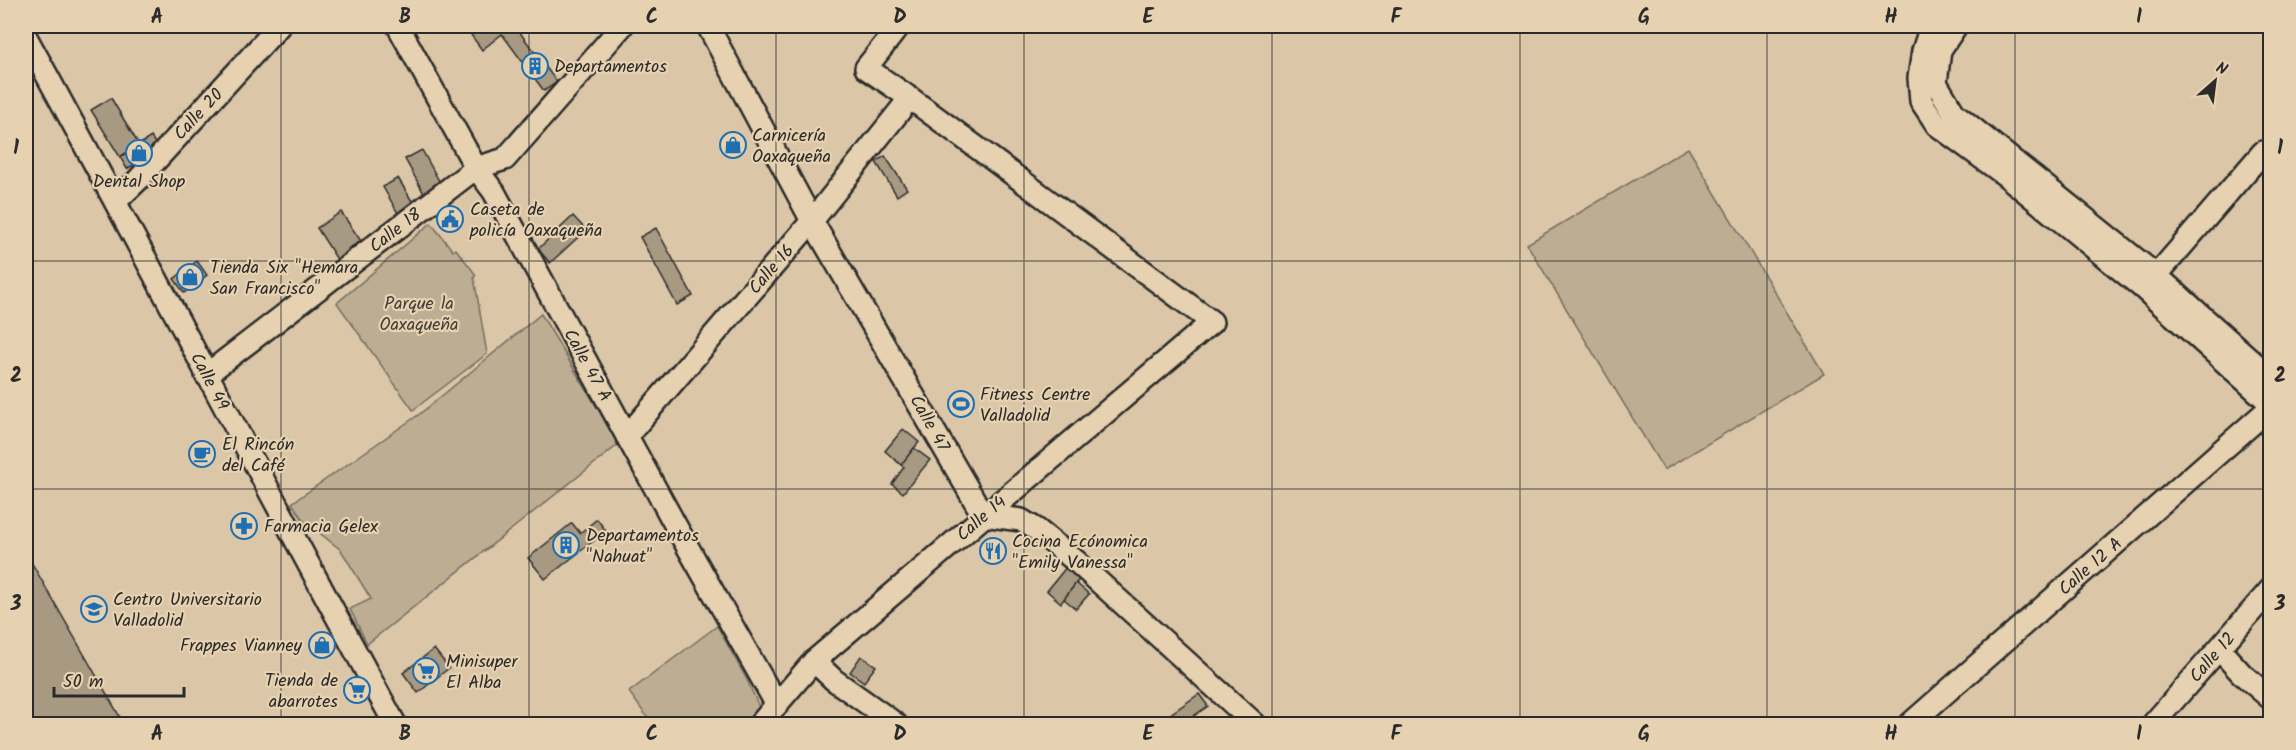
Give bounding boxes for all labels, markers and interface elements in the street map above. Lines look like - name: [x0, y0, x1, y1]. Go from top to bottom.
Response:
- text: A: [151, 2, 163, 34]
- text: B: [399, 2, 411, 34]
- text: C: [646, 2, 658, 34]
- text: D: [893, 2, 907, 34]
- text: E: [1142, 2, 1154, 34]
- text: F: [1391, 2, 1403, 34]
- text: G: [1638, 2, 1650, 34]
- text: H: [1884, 2, 1898, 34]
- text: I: [2136, 2, 2142, 34]
- building icon: Departamentos: [520, 51, 550, 81]
- north arrow: [2185, 51, 2245, 111]
- place label: Departamentos: [554, 53, 667, 82]
- text: N: [2211, 56, 2232, 82]
- street label: Calle 20: [167, 82, 231, 148]
- place label: Carnicería Oaxaqueña: [752, 122, 831, 172]
- shop icon: Carnicería Oaxaqueña: [718, 130, 748, 160]
- text: 1: [13, 133, 19, 165]
- text: 1: [2277, 133, 2283, 165]
- shop icon: Dental Shop: [124, 138, 154, 168]
- place label: Dental Shop: [93, 168, 186, 197]
- place label: Caseta de policía Oaxaqueña: [469, 196, 602, 246]
- street label: Calle 18: [363, 201, 429, 261]
- public building icon: Caseta de policía Oaxaqueña: [435, 204, 465, 234]
- street label: Calle 16: [742, 238, 802, 302]
- place label: Tienda Six "Hemara San Francisco": [210, 254, 358, 304]
- shop icon: Tienda Six "Hemara San Francisco": [175, 262, 205, 292]
- park label: Parque la Oaxaqueña: [380, 290, 458, 340]
- street label: Calle 47 A: [555, 324, 619, 408]
- street label: Calle 49: [181, 347, 236, 416]
- text: 2: [10, 361, 22, 393]
- text: 2: [2274, 361, 2286, 393]
- place label: Fitness Centre Valladolid: [980, 381, 1090, 431]
- sports icon: Fitness Centre Valladolid: [946, 389, 976, 419]
- street label: Calle 47: [901, 390, 957, 458]
- place label: El Rincón del Café: [222, 431, 294, 481]
- cafe icon: El Rincón del Café: [187, 439, 217, 469]
- street label: Calle 14: [950, 489, 1014, 549]
- pharmacy icon: Farmacia Gelex: [229, 511, 259, 541]
- place label: Farmacia Gelex: [264, 513, 378, 542]
- place label: Departamentos "Nahuat": [586, 522, 699, 572]
- place label: Cocina Ecónomica "Emily Vanessa": [1012, 528, 1148, 578]
- building icon: Departamentos "Nahuat": [551, 530, 581, 560]
- street label: Calle 12 A: [2052, 531, 2130, 604]
- restaurant icon: Cocina Ecónomica "Emily Vanessa": [978, 536, 1008, 566]
- place label: Centro Universitario Valladolid: [113, 586, 262, 636]
- text: 3: [10, 589, 22, 621]
- text: 3: [2274, 589, 2286, 621]
- school or university icon: Centro Universitario Valladolid: [79, 594, 109, 624]
- street label: Calle 12: [2183, 626, 2244, 690]
- shop icon: Frappes Vianney: [307, 630, 337, 660]
- place label: Frappes Vianney: [180, 632, 303, 661]
- place label: Minisuper El Alba: [446, 648, 518, 698]
- supermarket icon: Minisuper El Alba: [411, 656, 441, 686]
- scale bar: [54, 660, 184, 698]
- place label: Tienda de abarrotes: [265, 667, 338, 717]
- text: 50 m: [63, 668, 103, 697]
- supermarket icon: Tienda de abarrotes: [342, 675, 372, 705]
- text: A: [151, 719, 163, 750]
- text: B: [399, 719, 411, 750]
- text: C: [646, 719, 658, 750]
- text: D: [893, 719, 907, 750]
- text: E: [1142, 719, 1154, 750]
- text: F: [1391, 719, 1403, 750]
- text: G: [1638, 719, 1650, 750]
- text: H: [1884, 719, 1898, 750]
- text: I: [2136, 719, 2142, 750]

